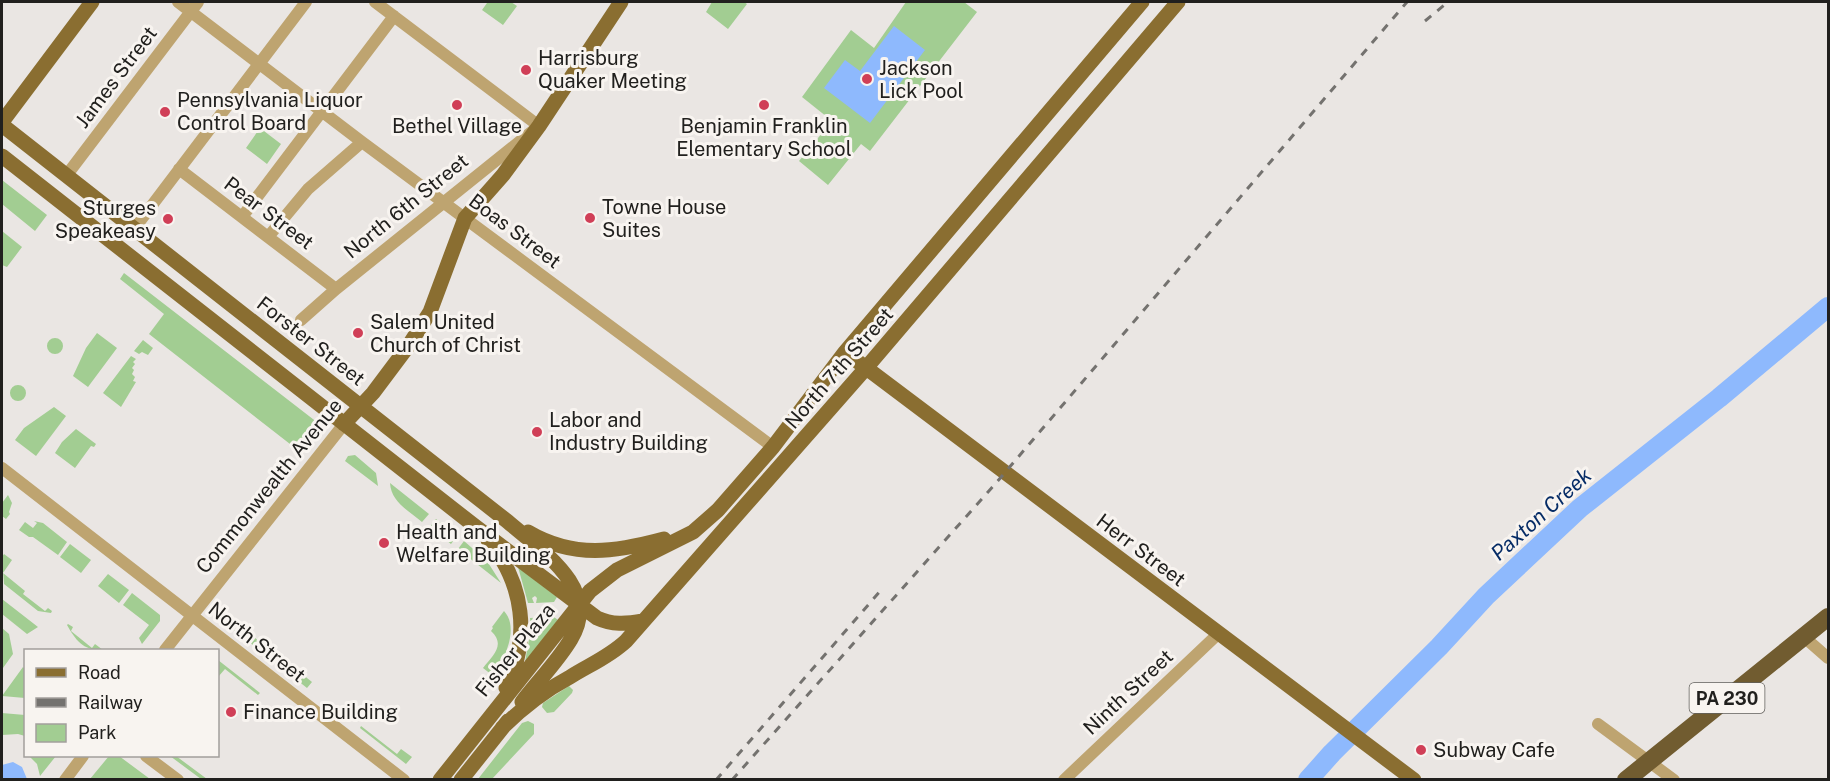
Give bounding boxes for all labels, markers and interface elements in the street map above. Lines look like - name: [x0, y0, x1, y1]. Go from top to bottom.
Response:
- street label: James Street: [70, 22, 162, 132]
- place label: Harrisburg Quaker Meeting: [538, 46, 687, 93]
- place label: Jackson Lick Pool: [879, 56, 964, 103]
- marker: Harrisburg Quaker Meeting: [519, 63, 533, 77]
- marker: Jackson Lick Pool: [860, 72, 874, 86]
- place label: Pennsylvania Liquor Control Board: [177, 88, 363, 135]
- marker: Bethel Village: [450, 98, 464, 112]
- marker: Benjamin Franklin Elementary School: [757, 98, 771, 112]
- marker: Pennsylvania Liquor Control Board: [158, 105, 172, 119]
- place label: Bethel Village: [392, 114, 522, 138]
- place label: Benjamin Franklin Elementary School: [676, 114, 852, 161]
- street label: North 6th Street: [339, 149, 473, 263]
- street label: Pear Street: [219, 172, 319, 254]
- street label: Boas Street: [464, 189, 566, 273]
- place label: Towne House Suites: [602, 195, 726, 242]
- place label: Sturges Speakeasy: [55, 196, 156, 243]
- marker: Towne House Suites: [583, 211, 597, 225]
- marker: Sturges Speakeasy: [161, 212, 175, 226]
- street label: Forster Street: [252, 291, 370, 391]
- street label: North 7th Street: [780, 303, 898, 433]
- place label: Salem United Church of Christ: [370, 310, 521, 357]
- marker: Salem United Church of Christ: [351, 326, 365, 340]
- street label: Commonwealth Avenue: [191, 394, 347, 578]
- place label: Labor and Industry Building: [549, 408, 708, 455]
- marker: Labor and Industry Building: [530, 425, 544, 439]
- water label: Paxton Creek: [1486, 462, 1597, 566]
- street label: Herr Street: [1092, 509, 1190, 591]
- place label: Health and Welfare Building: [396, 520, 551, 567]
- marker: Health and Welfare Building: [377, 536, 391, 550]
- street label: North Street: [204, 597, 310, 687]
- street label: Fisher Plaza: [470, 599, 560, 701]
- street label: Ninth Street: [1078, 644, 1178, 740]
- legend: [24, 649, 219, 757]
- text: Road: [78, 662, 121, 683]
- road number: PA 230: [1690, 683, 1764, 713]
- text: Railway: [78, 692, 143, 713]
- place label: Finance Building: [243, 700, 398, 724]
- marker: Finance Building: [224, 705, 238, 719]
- text: Park: [78, 722, 116, 743]
- place label: Subway Cafe: [1433, 738, 1555, 762]
- marker: Subway Cafe: [1414, 743, 1428, 757]

